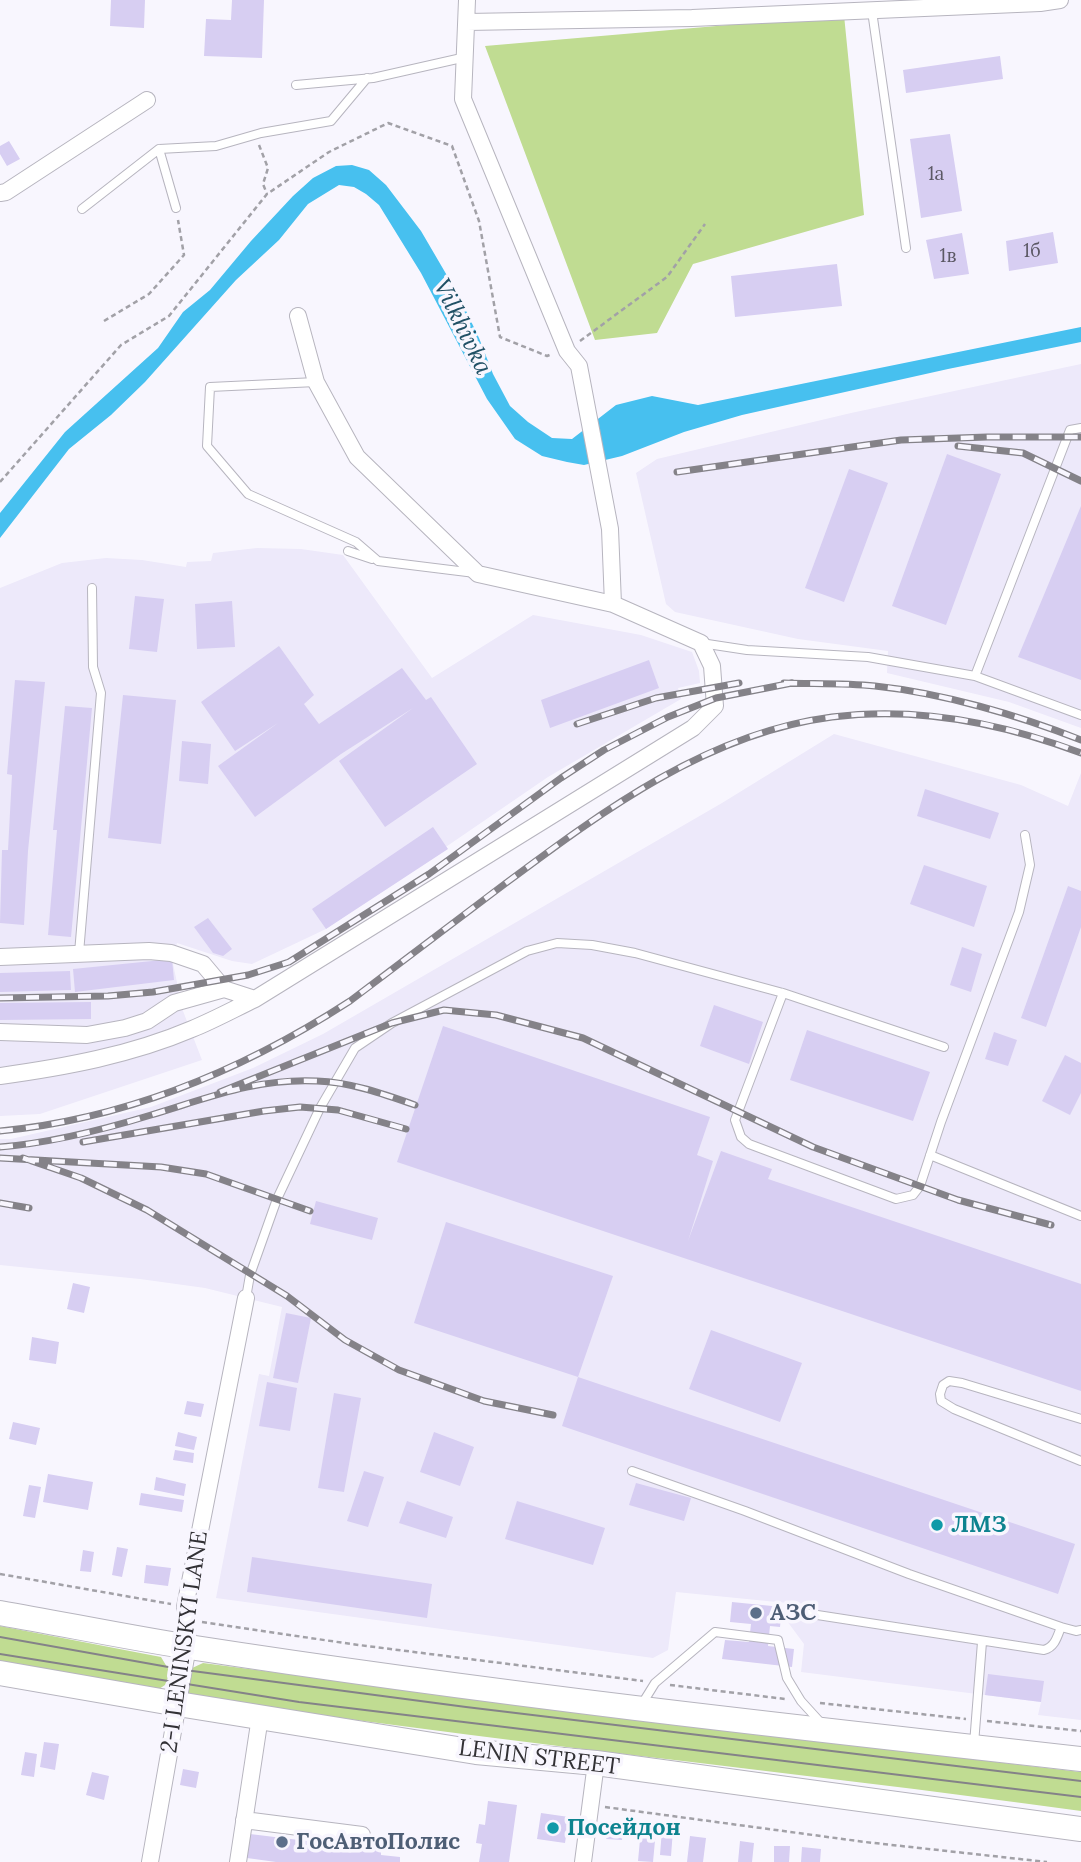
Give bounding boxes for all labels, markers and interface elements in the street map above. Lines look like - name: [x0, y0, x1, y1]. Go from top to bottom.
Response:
- house number: 1а: [928, 164, 944, 186]
- house number: 1б: [1023, 241, 1041, 263]
- house number: 1в: [940, 246, 956, 268]
- water label: Vilkhivka: [427, 275, 497, 379]
- place label: ЛМЗ: [951, 1511, 1006, 1539]
- marker: ЛМЗ: [929, 1517, 945, 1533]
- street label: 2-I LENINSKYI LANE: [156, 1529, 214, 1755]
- place label: АЗС: [770, 1599, 816, 1627]
- marker: АЗС: [748, 1605, 764, 1621]
- street label: LENIN STREET: [457, 1734, 621, 1782]
- place label: Посейдон: [567, 1814, 681, 1842]
- marker: Посейдон: [545, 1820, 561, 1836]
- place label: ГосАвтоПолис: [296, 1828, 460, 1856]
- marker: ГосАвтоПолис: [274, 1834, 290, 1850]

